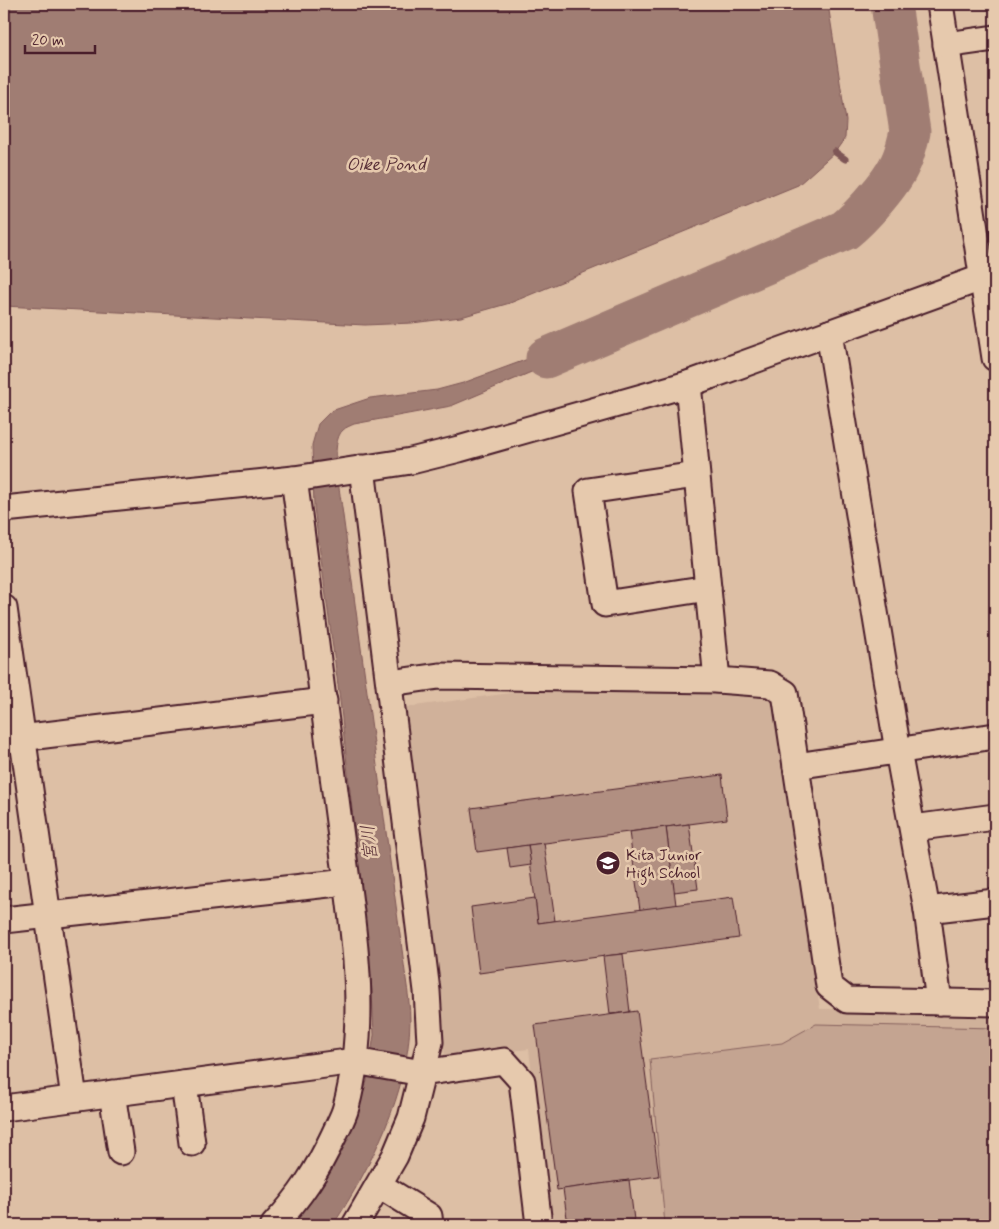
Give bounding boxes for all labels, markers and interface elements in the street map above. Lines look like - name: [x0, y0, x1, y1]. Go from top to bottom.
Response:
- scale bar: [25, 22, 95, 54]
- text: 20 m: [32, 31, 64, 51]
- water label: Oike Pond: [346, 153, 428, 177]
- water label: 宮川: [356, 824, 384, 862]
- place label: Kita Junior High School: [626, 845, 702, 885]
- school or university icon: Kita Junior High School: [595, 850, 621, 876]

